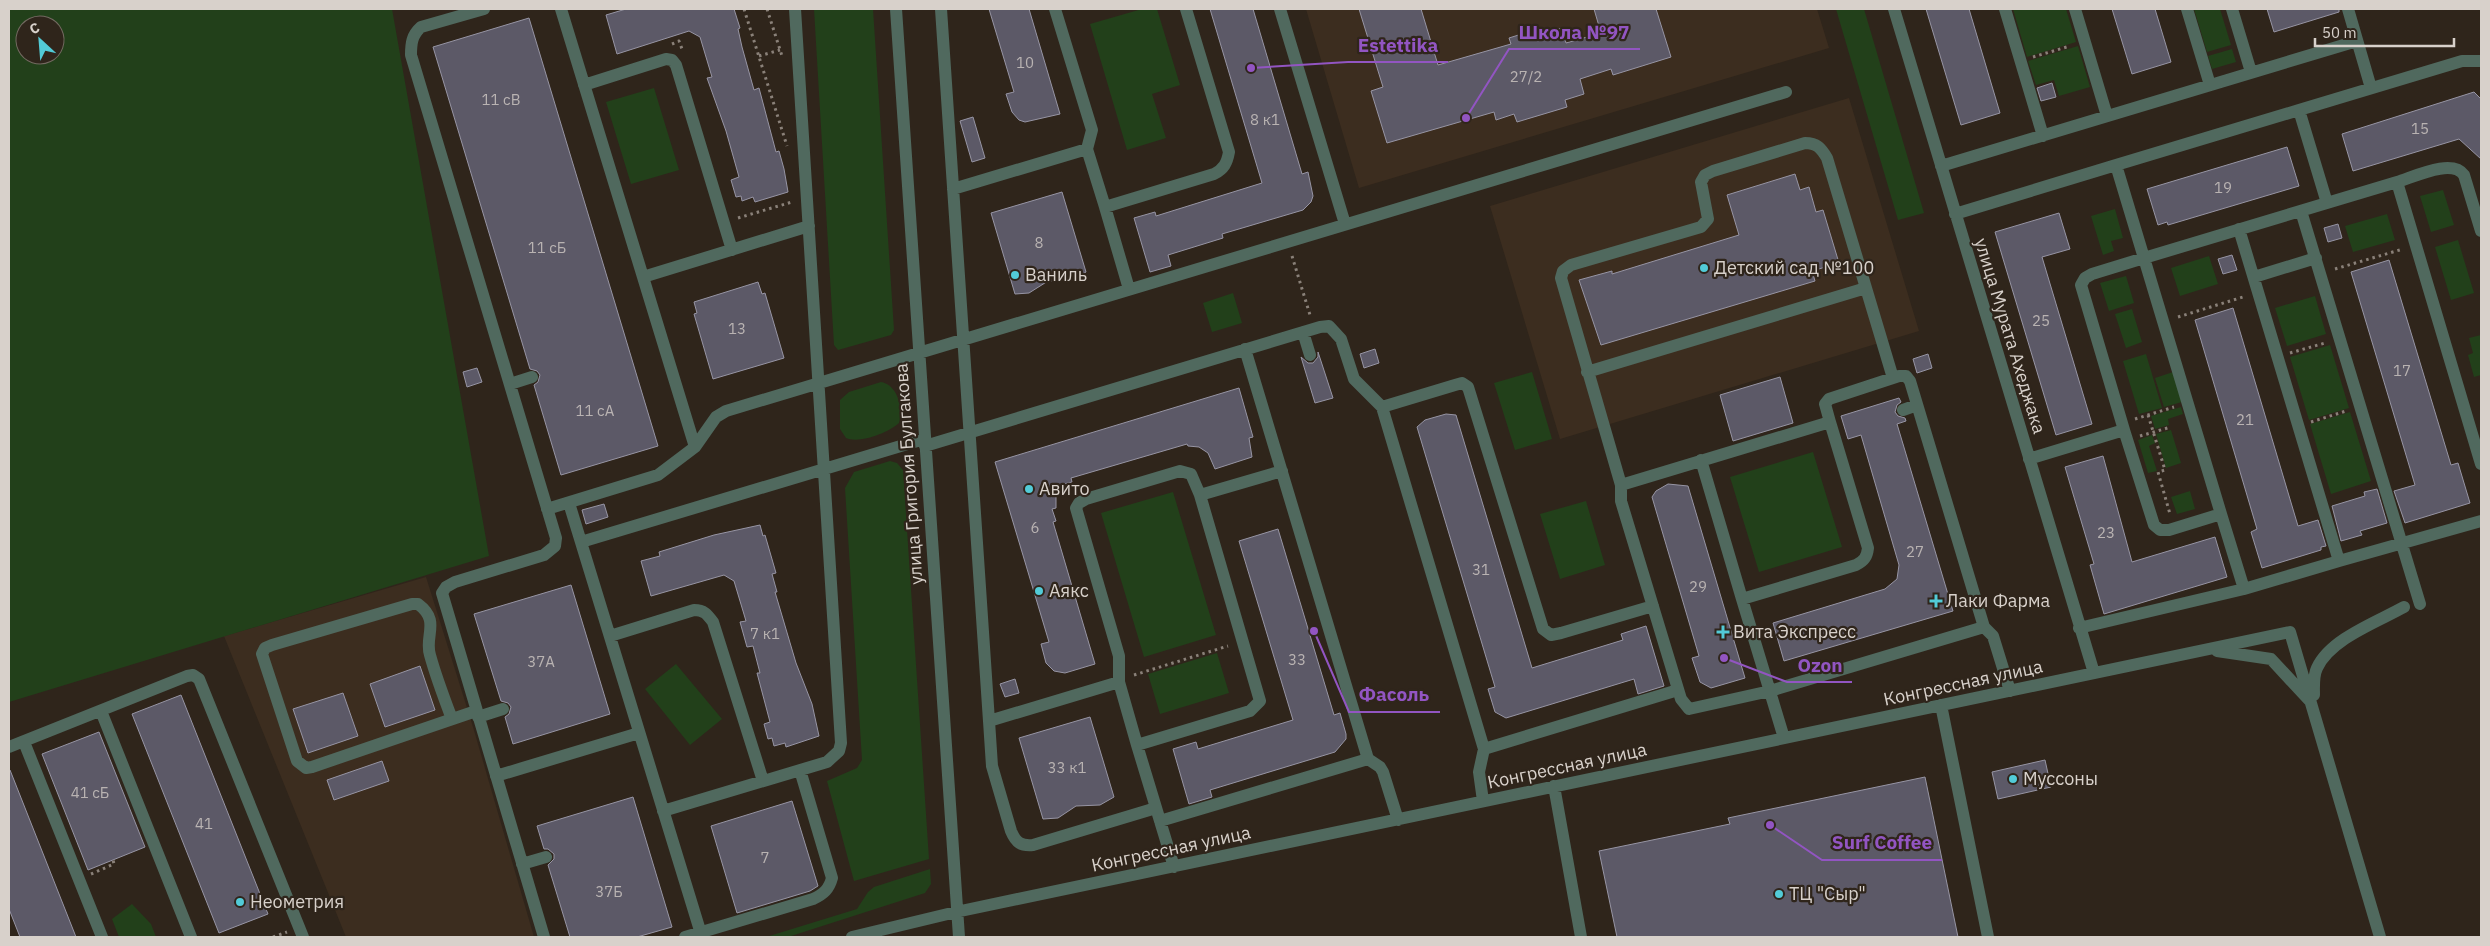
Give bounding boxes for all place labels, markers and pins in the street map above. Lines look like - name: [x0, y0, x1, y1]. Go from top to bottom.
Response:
- callout: Школа №97: [1509, 15, 1640, 49]
- callout: Estettika: [1348, 28, 1448, 62]
- place label: Детский сад №100: [1714, 256, 1874, 279]
- marker: Детский сад №100: [1698, 262, 1710, 274]
- place label: Ваниль: [1025, 263, 1087, 286]
- marker: Ваниль: [1009, 269, 1021, 281]
- place label: Авито: [1039, 477, 1090, 500]
- marker: Авито: [1023, 483, 1035, 495]
- place label: Аякс: [1049, 579, 1089, 602]
- marker: Аякс: [1033, 585, 1045, 597]
- place label: Лаки Фарма: [1946, 589, 2050, 612]
- marker: Лаки Фарма: [1930, 595, 1942, 607]
- place label: Вита Экспресс: [1733, 620, 1856, 643]
- marker: Вита Экспресс: [1717, 626, 1729, 638]
- callout: Ozon: [1787, 648, 1852, 682]
- callout: Фасоль: [1349, 678, 1440, 712]
- place label: Муссоны: [2023, 767, 2098, 790]
- marker: Муссоны: [2007, 773, 2019, 785]
- callout: Surf Coffee: [1822, 826, 1942, 860]
- place label: ТЦ "Сыр": [1789, 882, 1866, 905]
- marker: ТЦ "Сыр": [1773, 888, 1785, 900]
- place label: Неометрия: [250, 890, 344, 913]
- marker: Неометрия: [234, 896, 246, 908]

